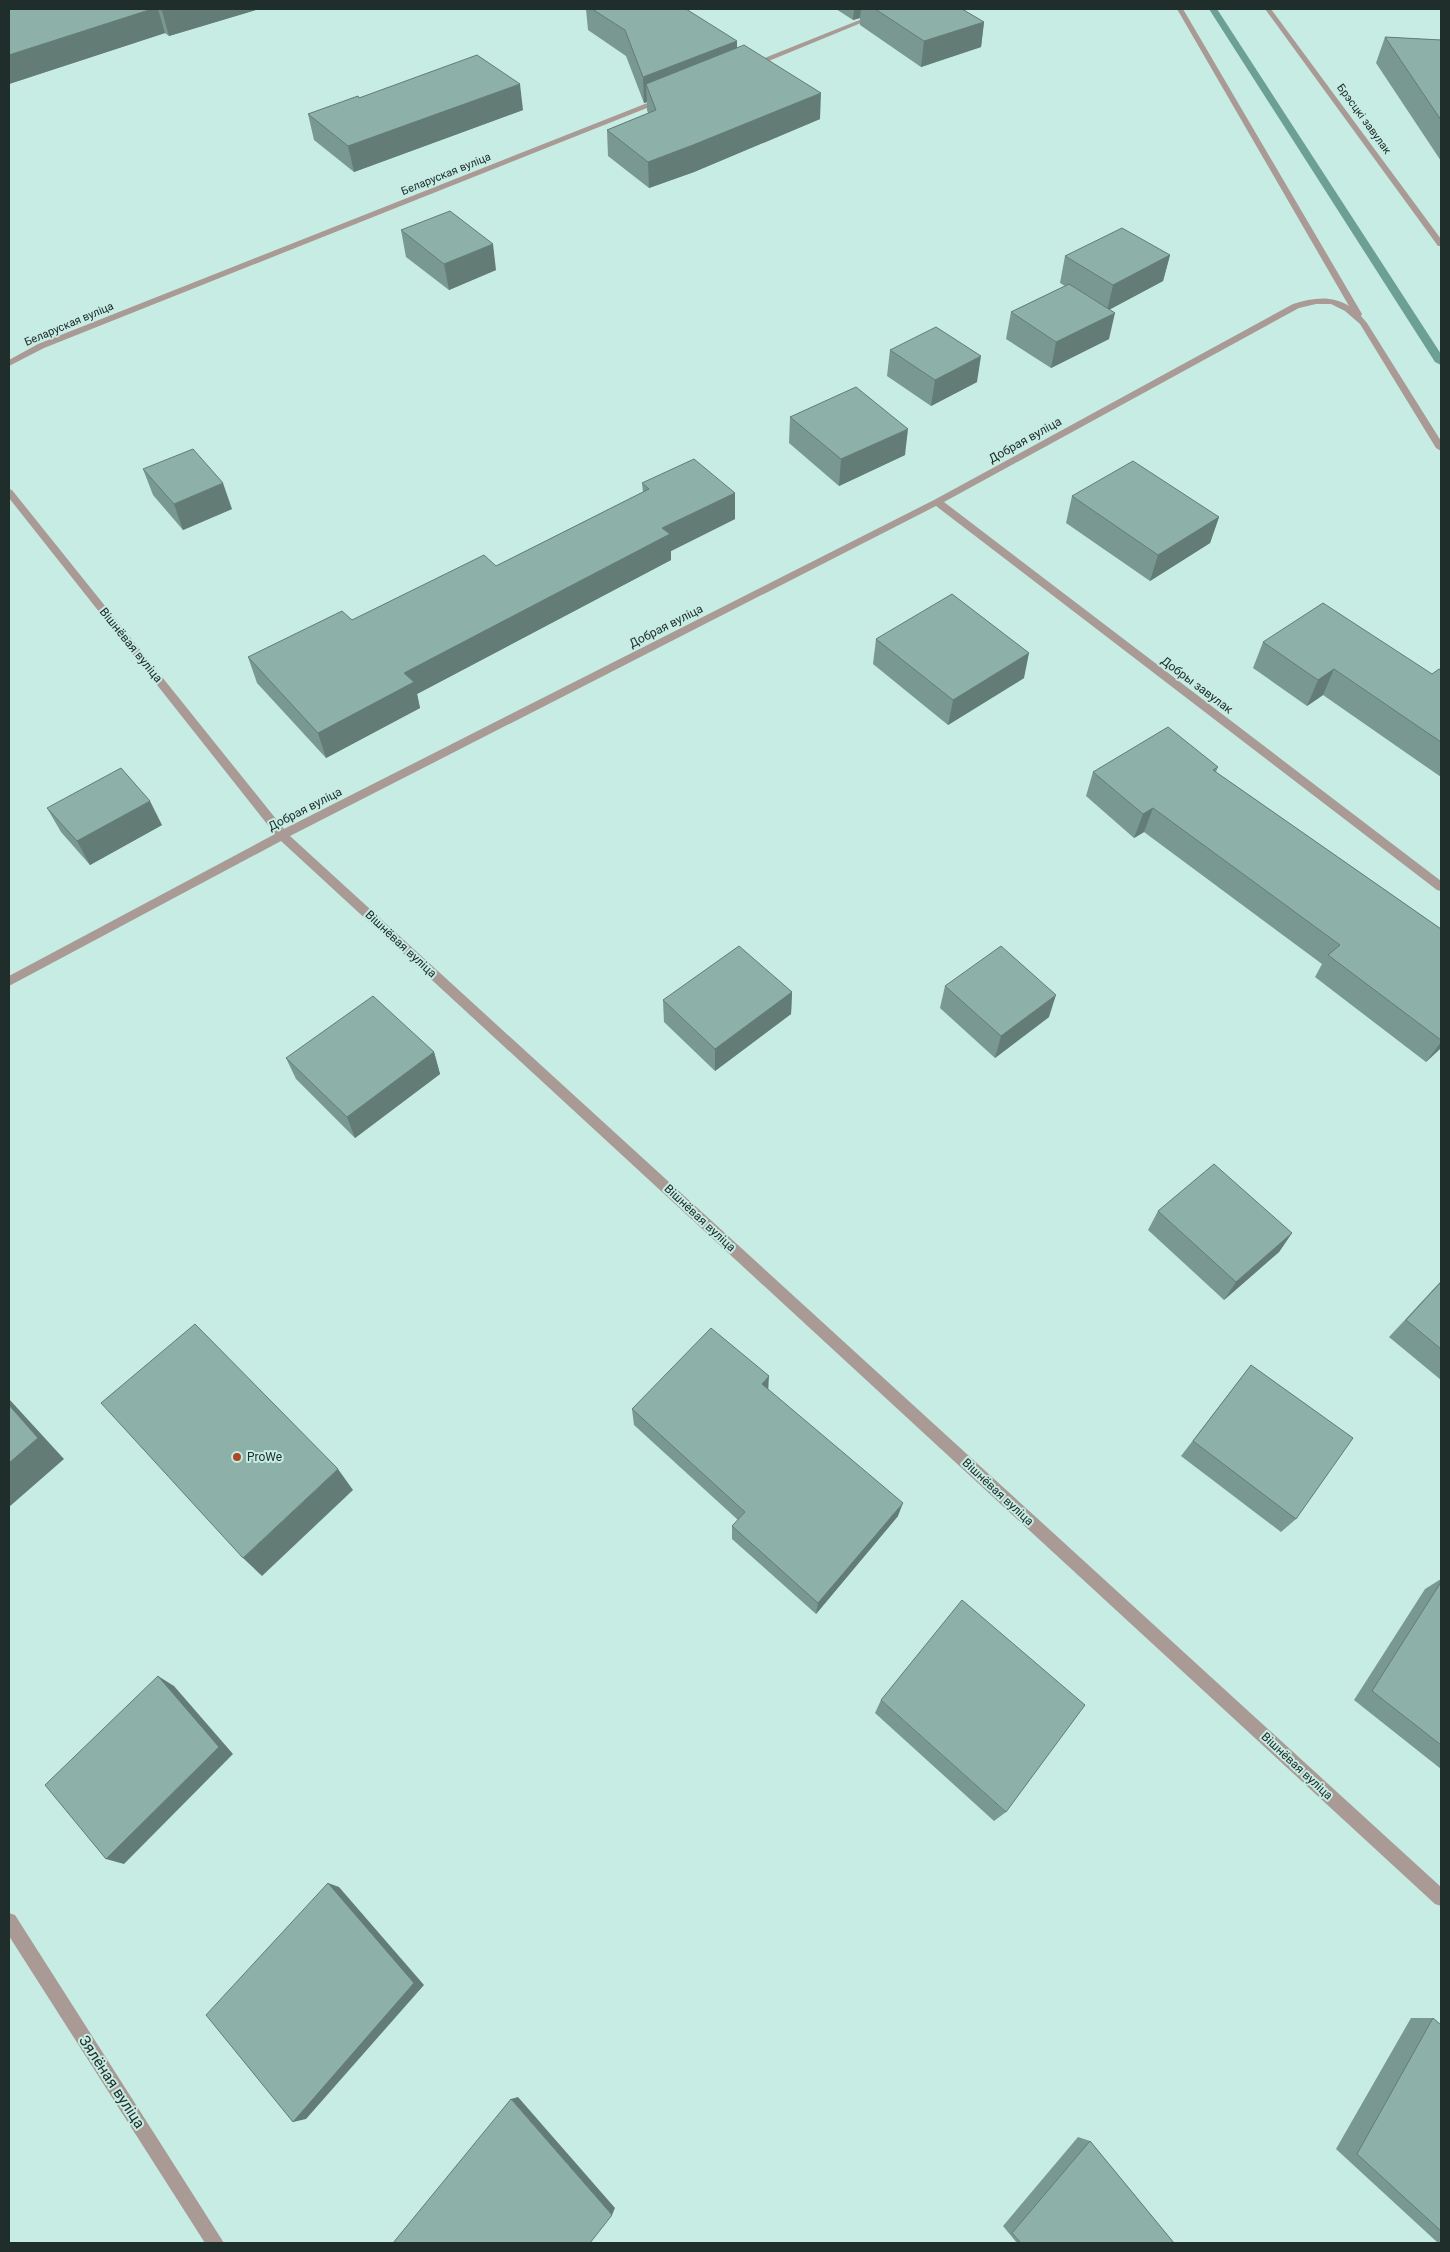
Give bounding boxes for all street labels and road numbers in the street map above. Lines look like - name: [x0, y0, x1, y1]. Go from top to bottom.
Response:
- street label: Брэсцкі завулак: [1334, 81, 1394, 157]
- street label: Беларуская вуліца: [399, 150, 493, 198]
- street label: Беларуская вуліца: [22, 299, 116, 349]
- street label: Добрая вуліца: [986, 414, 1064, 466]
- street label: Добрая вуліца: [627, 601, 705, 651]
- street label: Вішнёвая вуліца: [97, 605, 165, 685]
- street label: Добры завулак: [1158, 653, 1236, 717]
- street label: Добрая вуліца: [266, 784, 344, 834]
- street label: Вішнёвая вуліца: [363, 907, 439, 981]
- street label: Вішнёвая вуліца: [662, 1181, 738, 1255]
- street label: Вішнёвая вуліца: [960, 1455, 1036, 1529]
- street label: Вішнёвая вуліца: [1259, 1729, 1335, 1803]
- street label: Зялёная вуліца: [75, 2032, 149, 2132]

